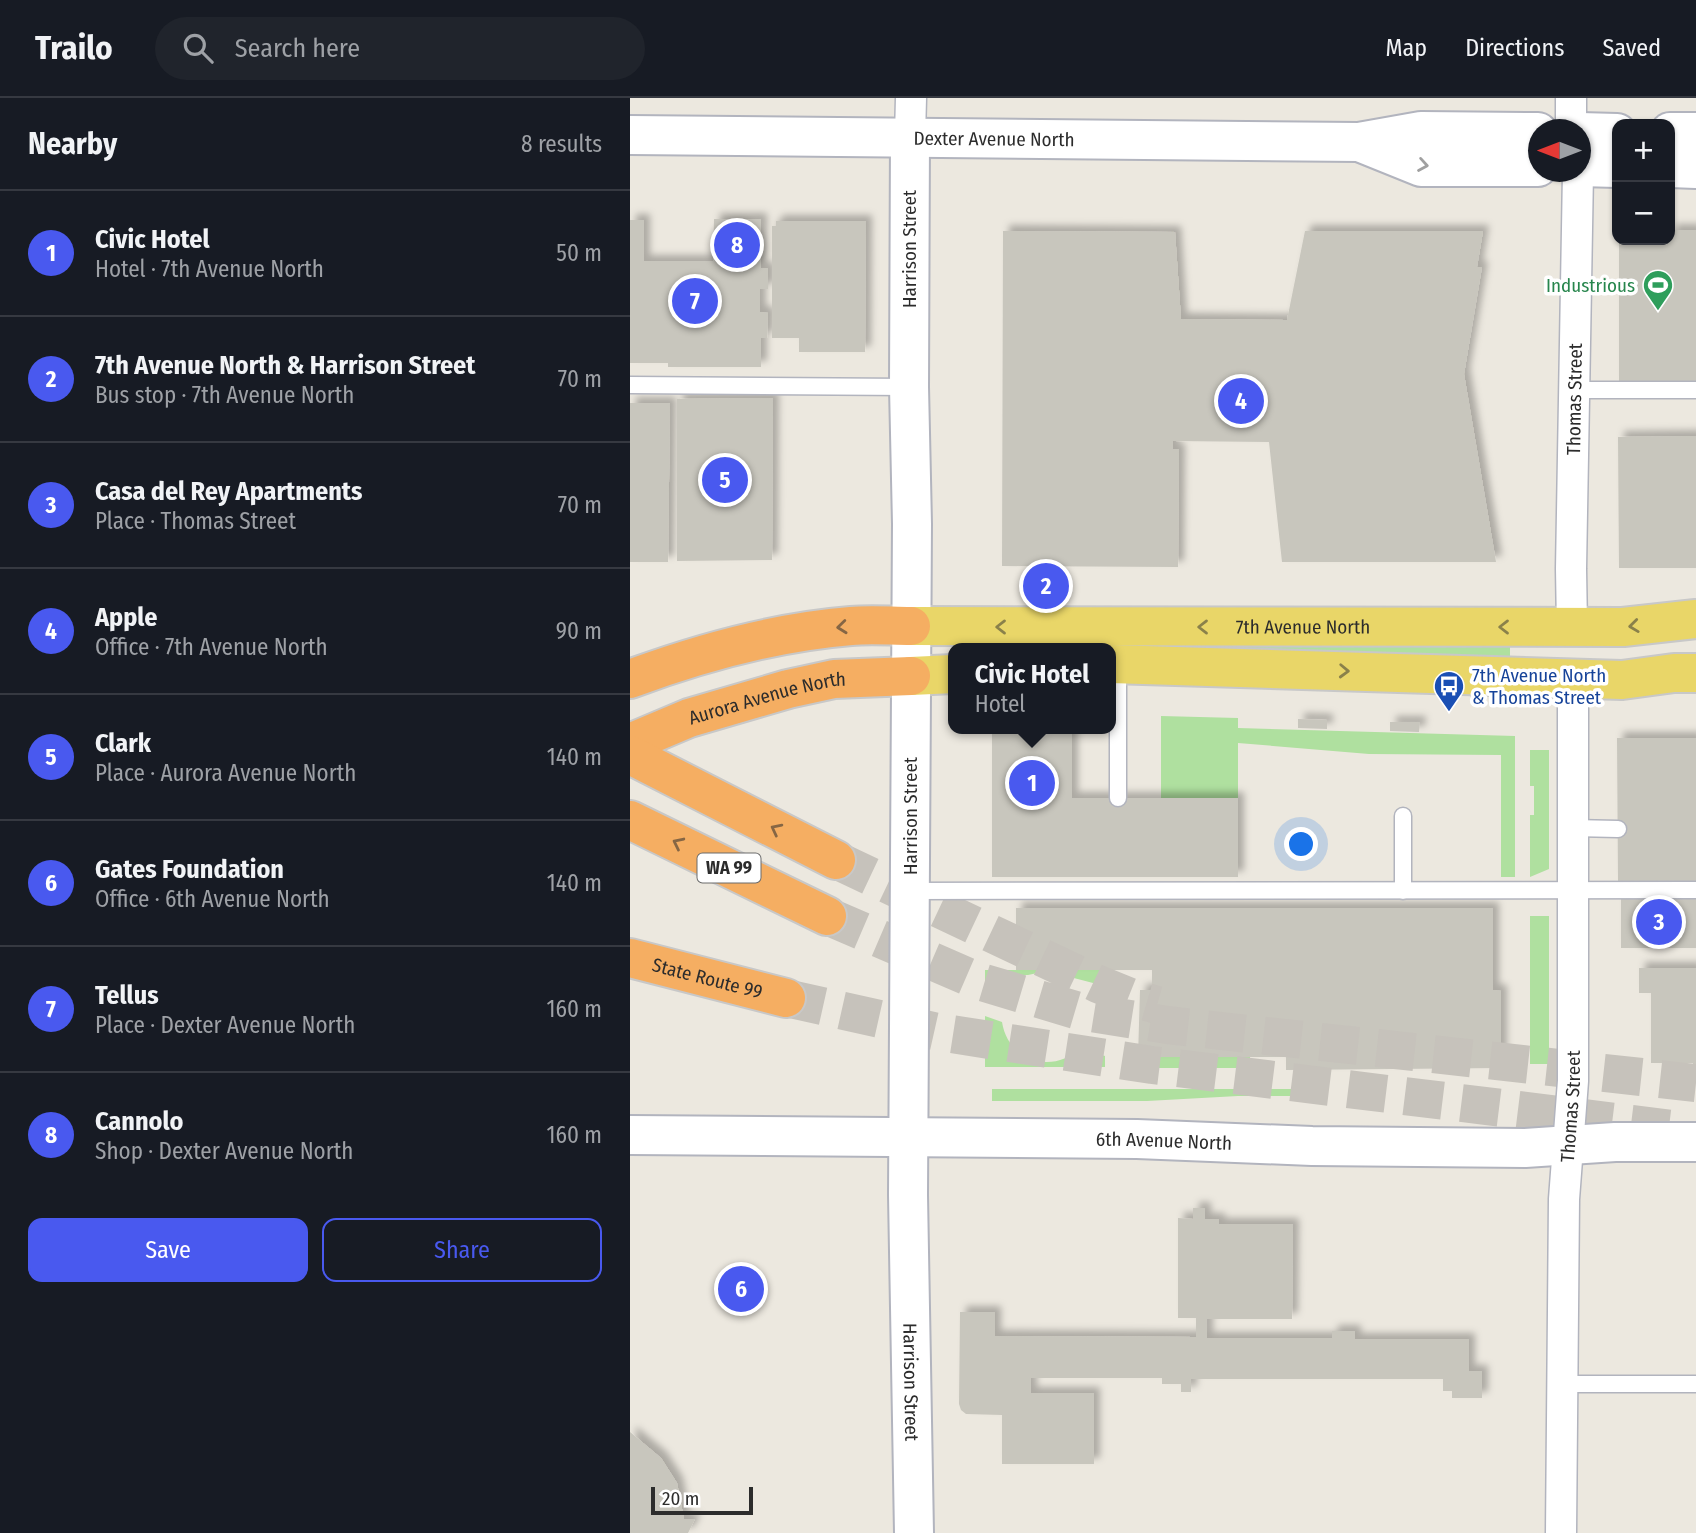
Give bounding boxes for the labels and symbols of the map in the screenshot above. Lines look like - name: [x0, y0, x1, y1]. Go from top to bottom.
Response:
- north arrow: [1528, 119, 1591, 182]
- street label: Dexter Avenue North: [913, 126, 1075, 151]
- one-way arrow: [1417, 157, 1429, 172]
- street label: Harrison Street: [898, 189, 921, 308]
- pin: 8: [714, 219, 760, 271]
- sports icon: Industrious: [1641, 268, 1675, 312]
- place label: Industrious: [1546, 274, 1635, 297]
- pin: 7: [672, 275, 718, 327]
- street label: Thomas Street: [1562, 342, 1586, 455]
- pin: 4: [1218, 375, 1264, 427]
- pin: 5: [702, 454, 748, 506]
- pin: 2: [1023, 560, 1069, 612]
- street label: 7th Avenue North: [1236, 615, 1370, 638]
- one-way arrow: [1628, 618, 1639, 633]
- one-way arrow: [837, 619, 848, 634]
- one-way arrow: [995, 619, 1006, 634]
- one-way arrow: [1197, 619, 1207, 635]
- one-way arrow: [1498, 619, 1508, 635]
- one-way arrow: [1339, 663, 1350, 678]
- place label: 7th Avenue North & Thomas Street: [1472, 664, 1606, 709]
- street label: Aurora Avenue North: [686, 667, 846, 729]
- bus stop icon: 7th Avenue North & Thomas Street: [1432, 669, 1466, 713]
- street label: Harrison Street: [899, 756, 922, 875]
- pin: 1: [1009, 757, 1055, 809]
- one-way arrow: [771, 824, 783, 837]
- your location: [1284, 827, 1318, 861]
- one-way arrow: [673, 837, 685, 851]
- road number: WA 99: [698, 854, 760, 882]
- pin: 3: [1636, 896, 1682, 948]
- street label: State Route 99: [650, 953, 765, 1003]
- street label: Thomas Street: [1555, 1050, 1585, 1163]
- street label: 6th Avenue North: [1096, 1127, 1232, 1154]
- pin: 6: [718, 1263, 764, 1315]
- street label: Harrison Street: [899, 1323, 924, 1442]
- scale bar: [651, 1484, 752, 1516]

